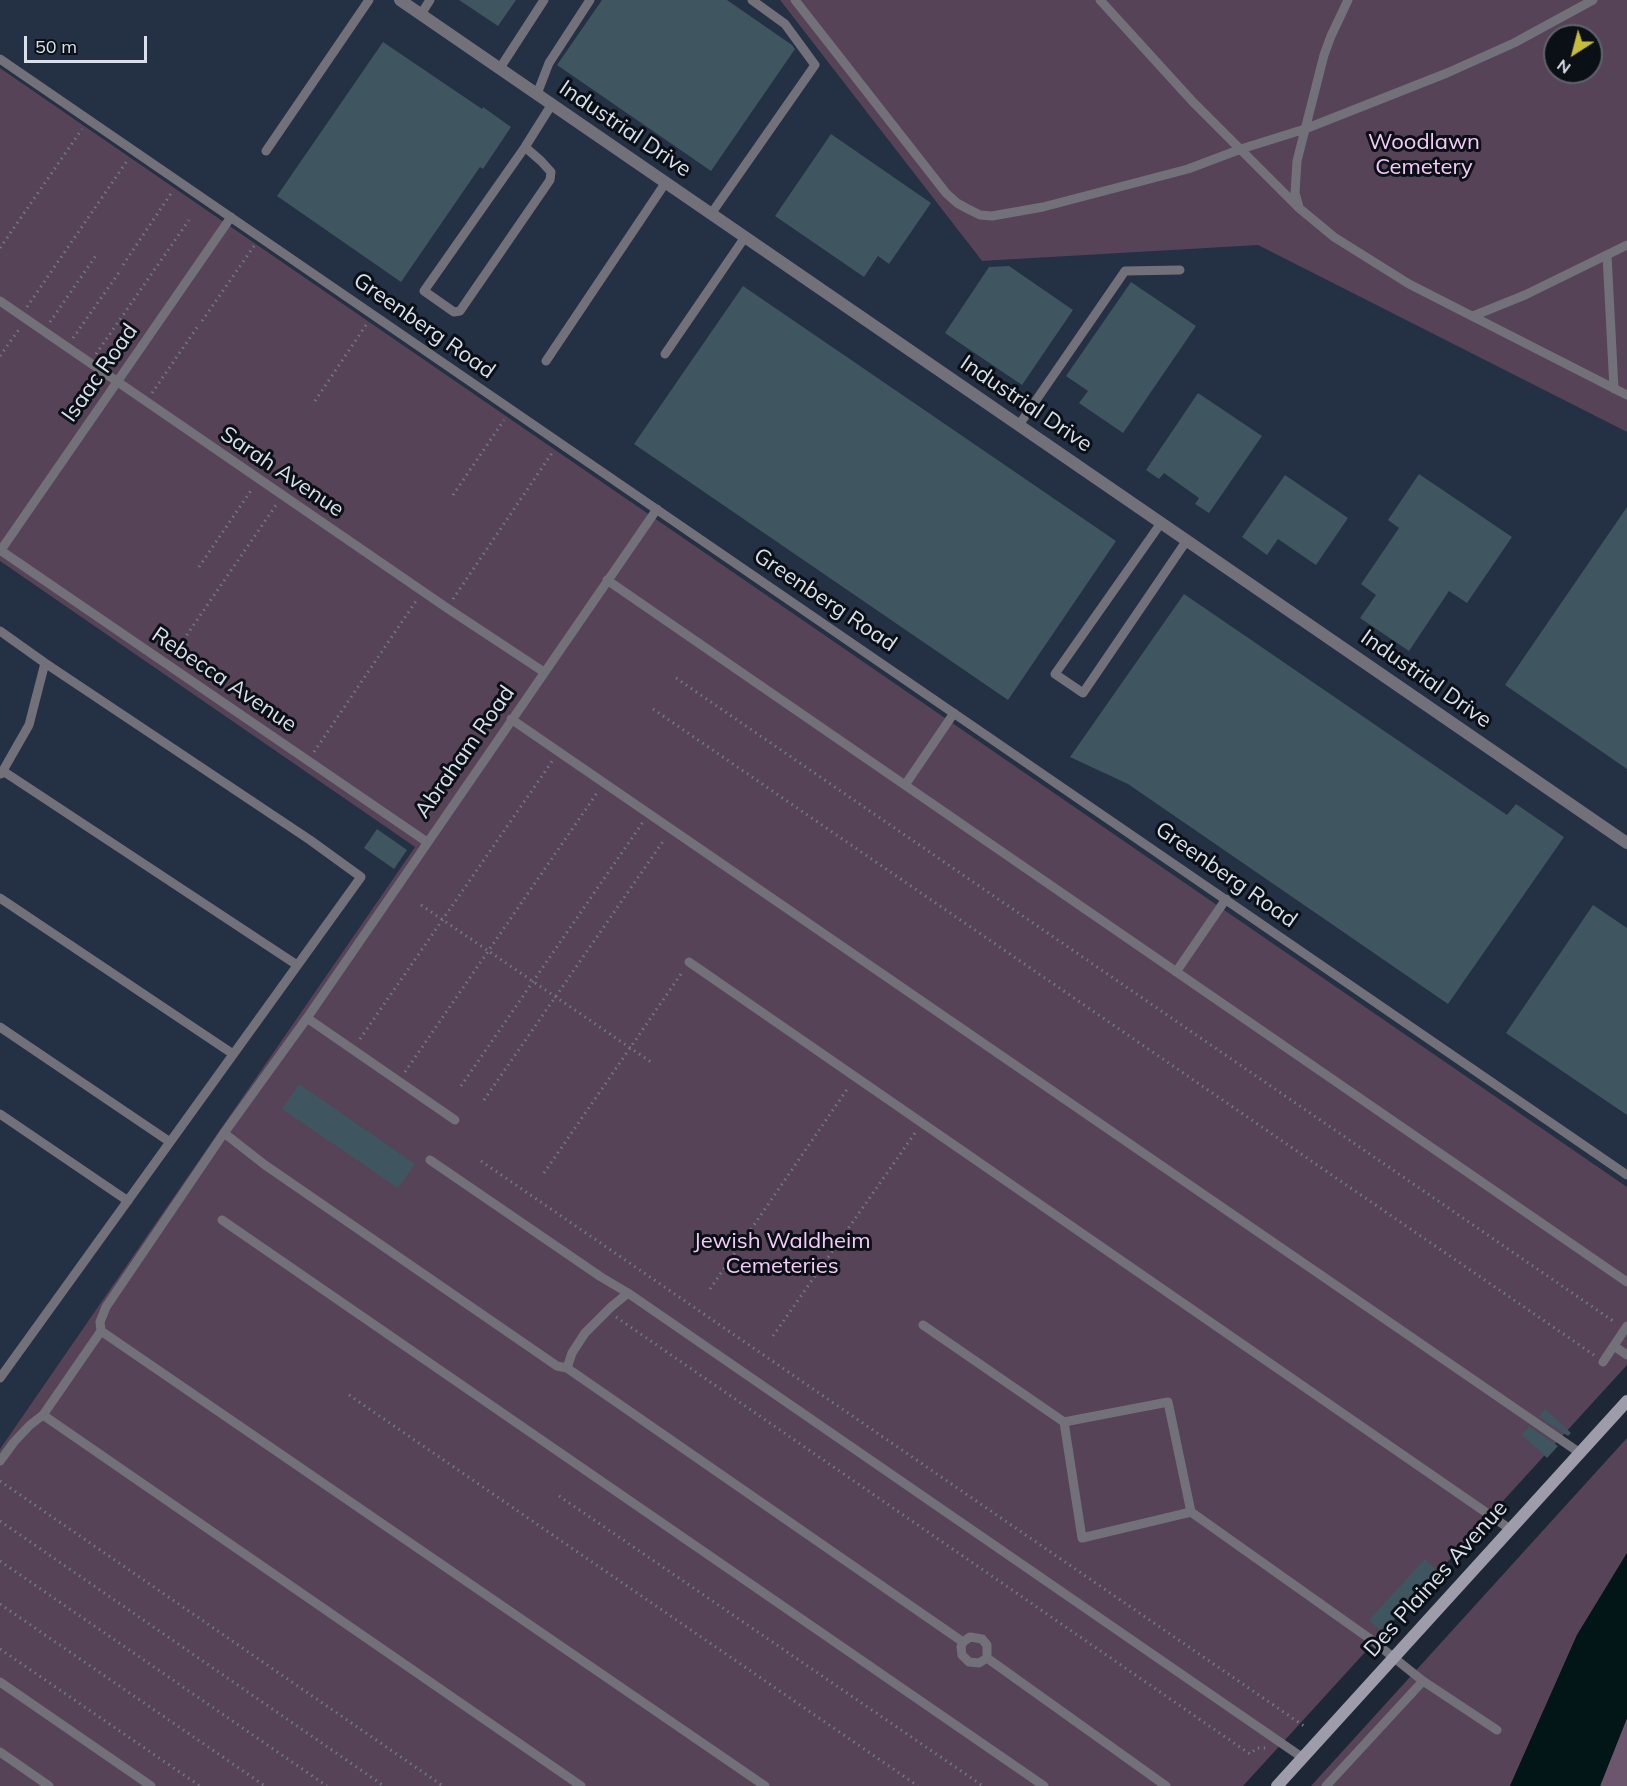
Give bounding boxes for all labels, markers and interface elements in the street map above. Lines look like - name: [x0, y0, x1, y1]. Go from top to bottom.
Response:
- scale bar: [27, 24, 150, 62]
- north arrow: [1543, 24, 1603, 84]
- text: 50 m: [35, 35, 77, 58]
- text: N: [1553, 55, 1574, 79]
- street label: Industrial Drive: [554, 75, 696, 183]
- park label: Woodlawn Cemetery: [1368, 129, 1480, 180]
- street label: Greenberg Road: [348, 267, 500, 385]
- street label: Isaac Road: [57, 319, 143, 427]
- street label: Industrial Drive: [955, 350, 1097, 458]
- street label: Sarah Avenue: [215, 421, 349, 523]
- street label: Greenberg Road: [749, 542, 901, 658]
- street label: Rebecca Avenue: [147, 622, 301, 738]
- street label: Industrial Drive: [1356, 624, 1496, 734]
- street label: Abraham Road: [410, 681, 520, 823]
- street label: Greenberg Road: [1150, 816, 1302, 934]
- park label: Jewish Waldheim Cemeteries: [693, 1228, 871, 1280]
- street label: Des Plaines Avenue: [1359, 1495, 1513, 1663]

